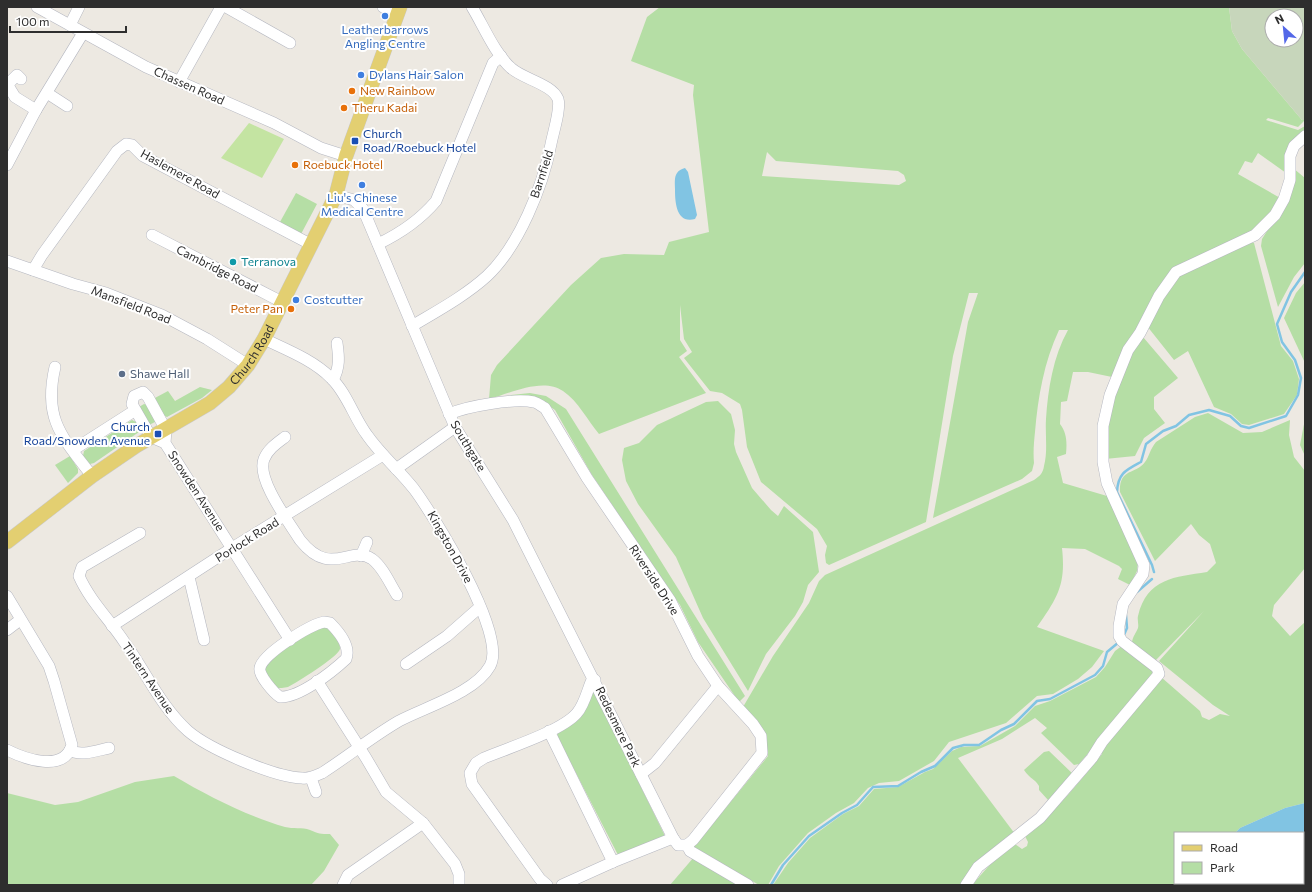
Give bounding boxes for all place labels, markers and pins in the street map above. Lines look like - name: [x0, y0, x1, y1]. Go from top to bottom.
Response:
- marker: Leatherbarrows Angling Centre: [380, 11, 390, 21]
- place label: Leatherbarrows Angling Centre: [341, 22, 429, 50]
- place label: Dylans Hair Salon: [369, 67, 464, 81]
- marker: Dylans Hair Salon: [356, 70, 366, 80]
- place label: New Rainbow: [360, 83, 435, 97]
- marker: New Rainbow: [347, 86, 357, 96]
- place label: Theru Kadai: [352, 100, 417, 114]
- marker: Theru Kadai: [339, 103, 349, 113]
- place label: Church Road/Roebuck Hotel: [363, 126, 476, 154]
- marker: Church Road/Roebuck Hotel: [350, 136, 360, 146]
- place label: Roebuck Hotel: [303, 157, 383, 171]
- marker: Roebuck Hotel: [290, 160, 300, 170]
- marker: Liu's Chinese Medical Centre: [357, 180, 367, 190]
- place label: Liu's Chinese Medical Centre: [321, 190, 403, 218]
- place label: Terranova: [241, 254, 296, 268]
- marker: Terranova: [228, 257, 238, 267]
- place label: Costcutter: [304, 292, 363, 306]
- marker: Costcutter: [291, 295, 301, 305]
- place label: Peter Pan: [230, 301, 283, 315]
- marker: Peter Pan: [286, 304, 296, 314]
- place label: Shawe Hall: [130, 366, 189, 380]
- marker: Shawe Hall: [117, 369, 127, 379]
- place label: Church Road/Snowden Avenue: [24, 419, 150, 447]
- marker: Church Road/Snowden Avenue: [153, 429, 163, 439]

